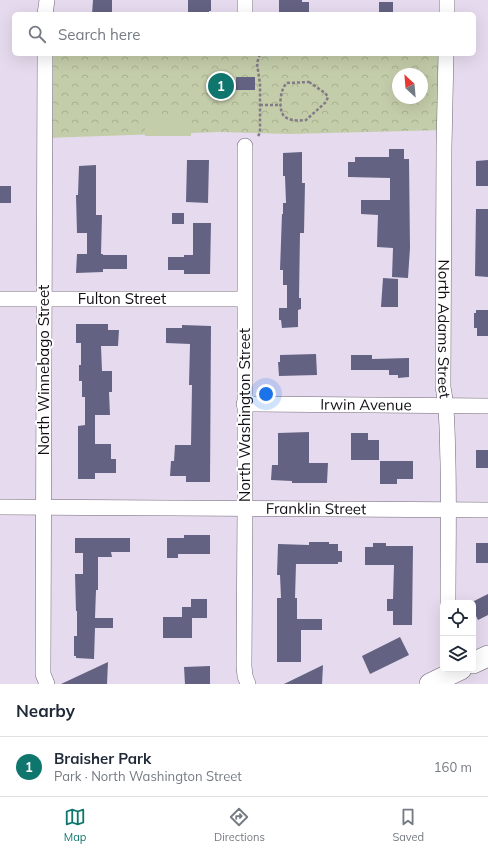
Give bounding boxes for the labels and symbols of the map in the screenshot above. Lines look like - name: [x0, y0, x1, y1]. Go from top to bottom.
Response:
- north arrow: [392, 68, 428, 104]
- pin: 1: [208, 71, 234, 101]
- street label: North Adams Street: [434, 260, 455, 399]
- street label: North Winnebago Street: [34, 285, 53, 455]
- street label: Fulton Street: [78, 289, 166, 308]
- street label: North Washington Street: [235, 328, 254, 502]
- your location: [256, 384, 276, 404]
- street label: Irwin Avenue: [320, 395, 412, 414]
- street label: Franklin Street: [266, 499, 366, 518]

